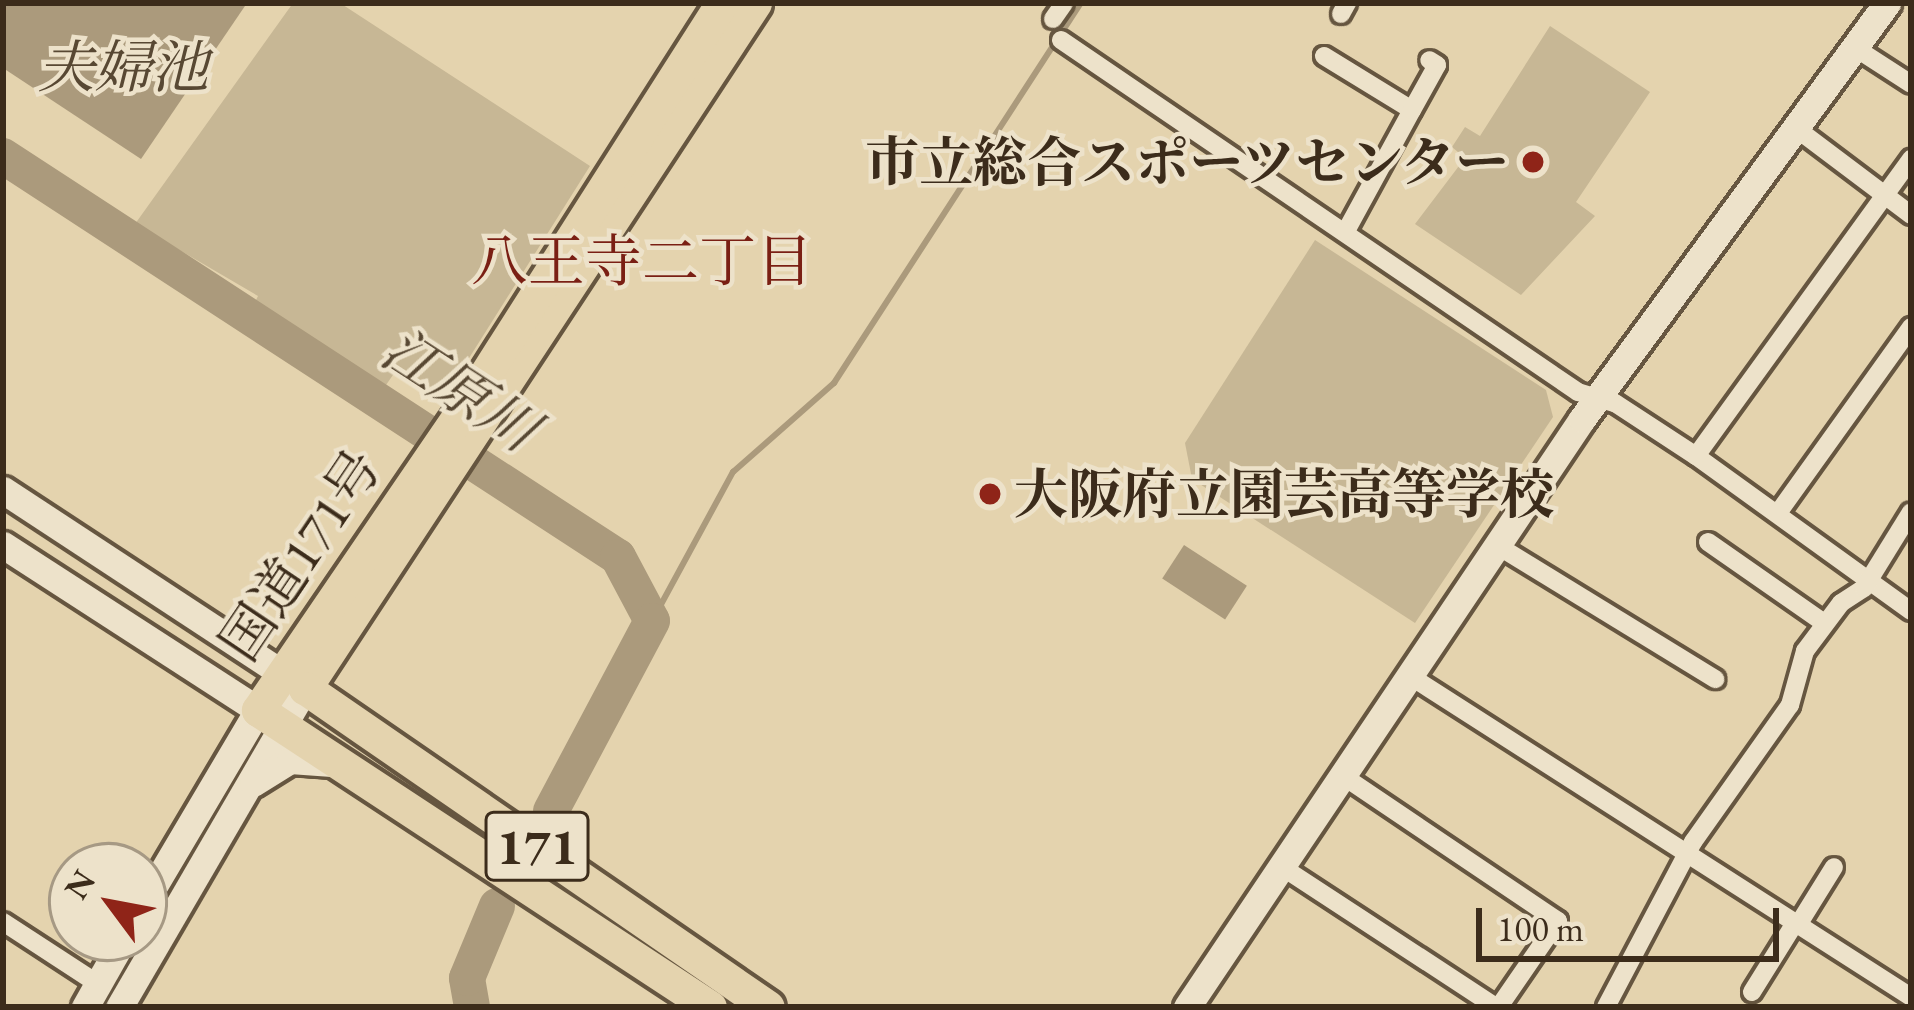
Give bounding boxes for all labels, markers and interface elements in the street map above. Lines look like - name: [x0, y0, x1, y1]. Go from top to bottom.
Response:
- water label: 夫婦池: [38, 34, 208, 102]
- place label: 市立総合スポーツセンター: [861, 130, 1509, 194]
- marker: 市立総合スポーツセンター: [1520, 149, 1546, 175]
- district label: 八王寺二丁目: [471, 228, 813, 296]
- water label: 江原川: [370, 315, 550, 465]
- street label: 国道171号: [206, 437, 394, 673]
- place label: 大阪府立園芸高等学校: [1014, 462, 1554, 526]
- marker: 大阪府立園芸高等学校: [977, 481, 1003, 507]
- road number: 171: [483, 801, 591, 891]
- north arrow: [48, 842, 168, 962]
- text: N: [54, 862, 105, 907]
- scale bar: [1482, 884, 1785, 958]
- text: 100 m: [1497, 905, 1584, 952]

